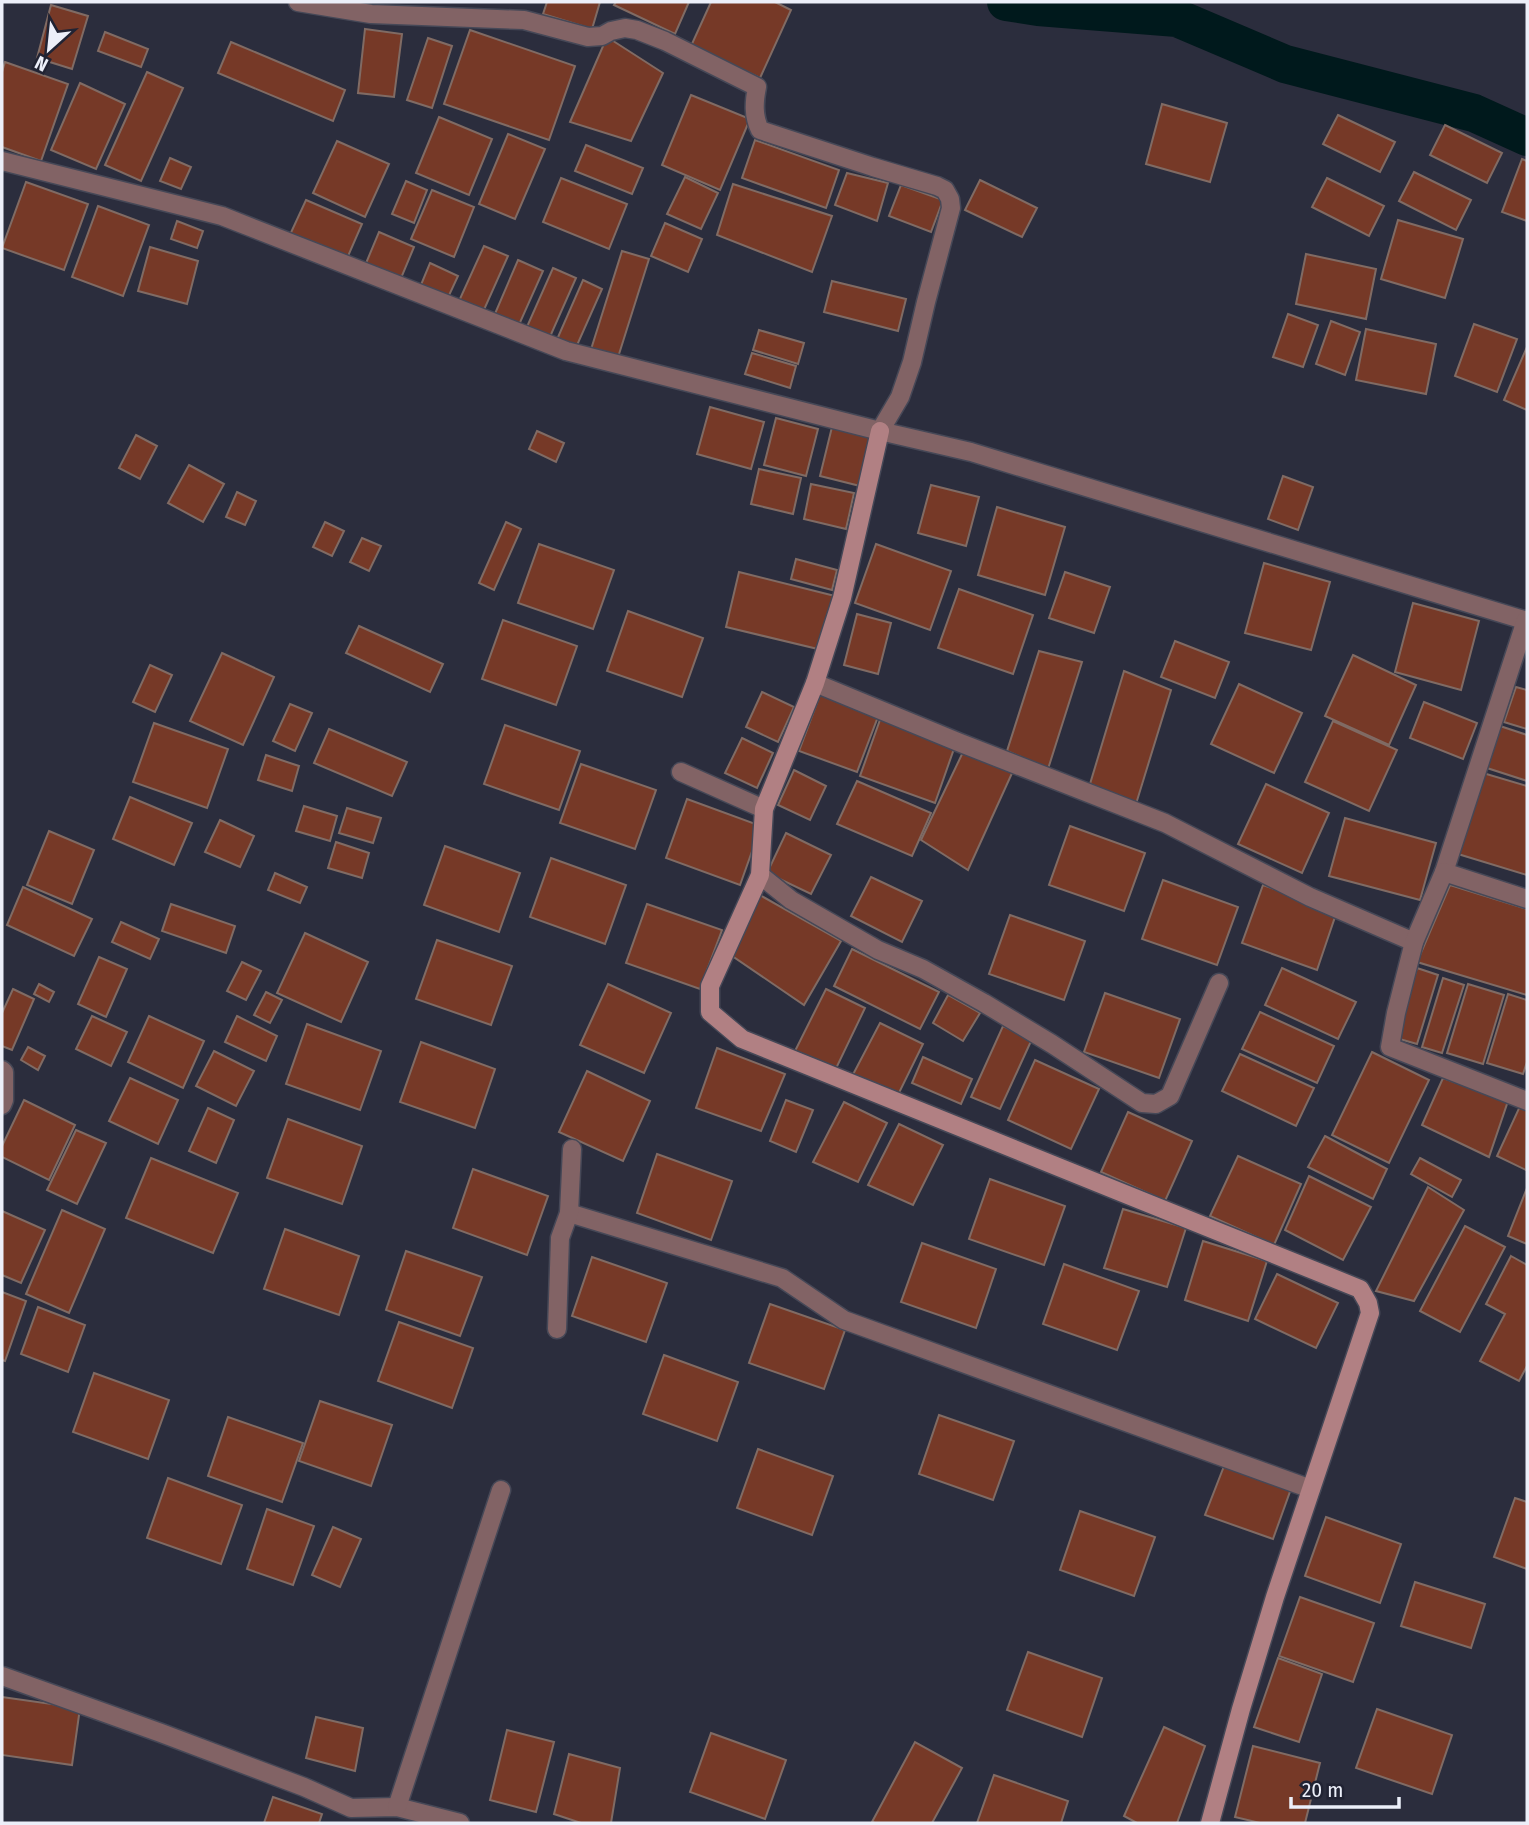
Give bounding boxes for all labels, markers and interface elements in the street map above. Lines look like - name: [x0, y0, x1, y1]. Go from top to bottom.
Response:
- north arrow: [14, 14, 84, 84]
- text: N: [31, 51, 52, 77]
- scale bar: [1291, 1766, 1400, 1810]
- text: 20 m: [1302, 1777, 1343, 1803]

